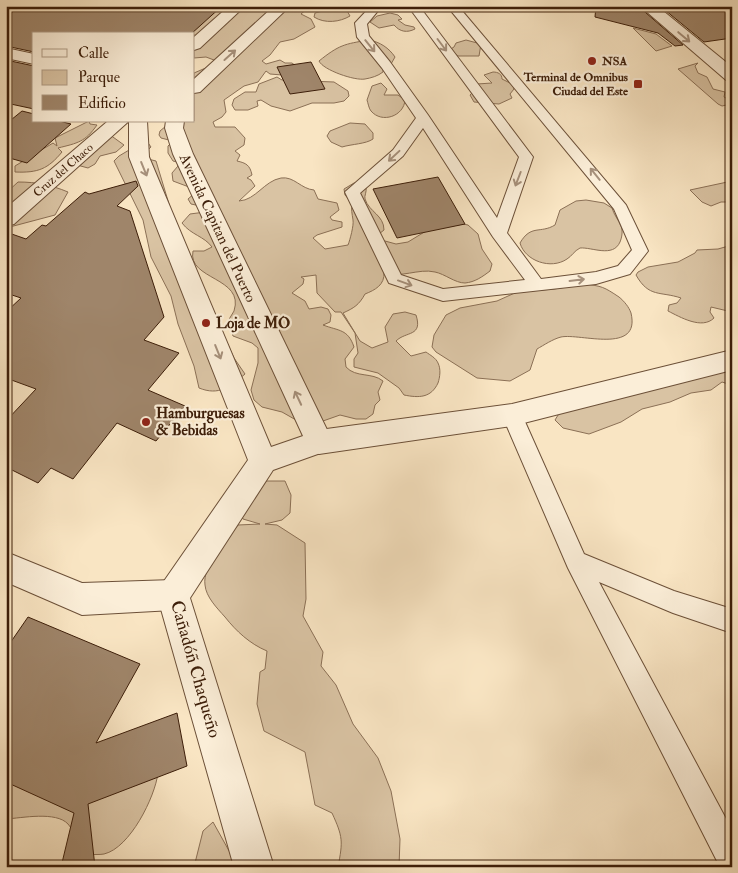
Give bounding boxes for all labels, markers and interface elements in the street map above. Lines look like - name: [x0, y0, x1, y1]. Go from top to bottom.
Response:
- legend: [32, 32, 195, 122]
- one-way arrow: [678, 32, 691, 43]
- one-way arrow: [437, 38, 448, 51]
- one-way arrow: [365, 39, 376, 52]
- text: Calle: [78, 44, 109, 63]
- one-way arrow: [223, 49, 236, 61]
- place label: NSA: [601, 54, 627, 69]
- marker: NSA: [586, 55, 598, 67]
- text: Parque: [78, 68, 120, 87]
- place label: Terminal de Omnibus Ciudad del Este: [523, 70, 629, 99]
- marker: Terminal de Omnibus Ciudad del Este: [632, 78, 644, 90]
- text: Edificio: [78, 94, 126, 113]
- street label: Cruz del Chaco: [30, 140, 97, 201]
- street label: Avenida Capitan del Puerto: [173, 150, 260, 306]
- one-way arrow: [387, 150, 400, 162]
- one-way arrow: [140, 161, 149, 176]
- one-way arrow: [590, 168, 601, 181]
- one-way arrow: [513, 170, 522, 186]
- one-way arrow: [569, 275, 585, 285]
- one-way arrow: [397, 279, 412, 288]
- place label: Loja de MO: [216, 314, 290, 333]
- marker: Loja de MO: [200, 317, 212, 329]
- one-way arrow: [214, 344, 223, 359]
- one-way arrow: [293, 391, 302, 406]
- place label: Hamburguesas & Bebidas: [156, 404, 245, 440]
- marker: Hamburguesas & Bebidas: [140, 416, 152, 428]
- street label: Cañadóñ Chaqueño: [165, 598, 226, 741]

